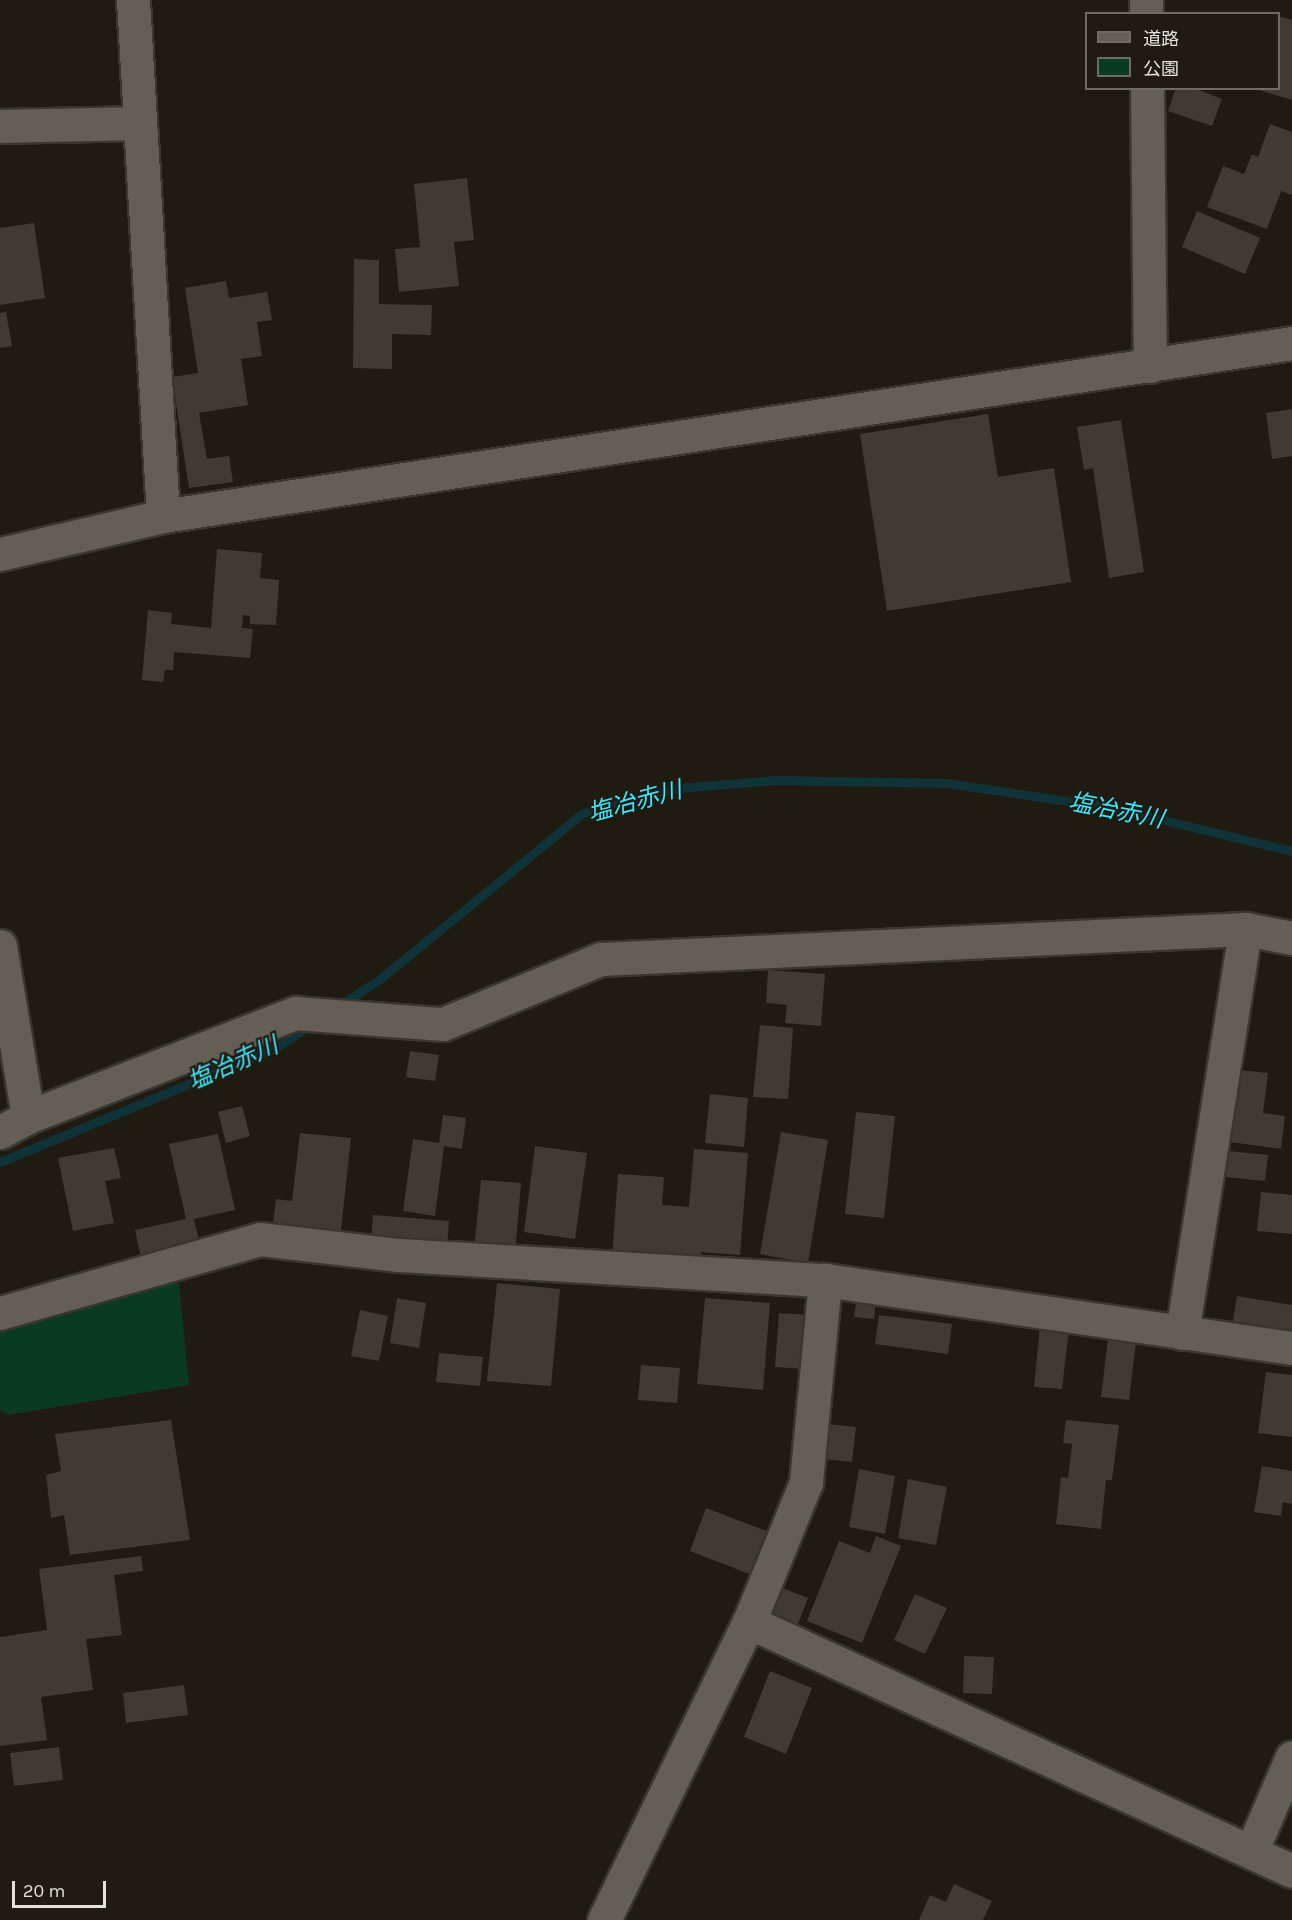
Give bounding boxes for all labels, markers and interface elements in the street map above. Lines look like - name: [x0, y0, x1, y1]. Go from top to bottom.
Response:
- legend: [1085, 12, 1280, 90]
- text: 道路: [1143, 28, 1179, 50]
- text: 公園: [1143, 58, 1179, 80]
- water label: 塩冶赤川: [585, 776, 685, 828]
- water label: 塩冶赤川: [1066, 788, 1166, 834]
- water label: 塩冶赤川: [183, 1031, 283, 1097]
- scale bar: [15, 1869, 110, 1907]
- text: 20 m: [23, 1880, 65, 1902]

